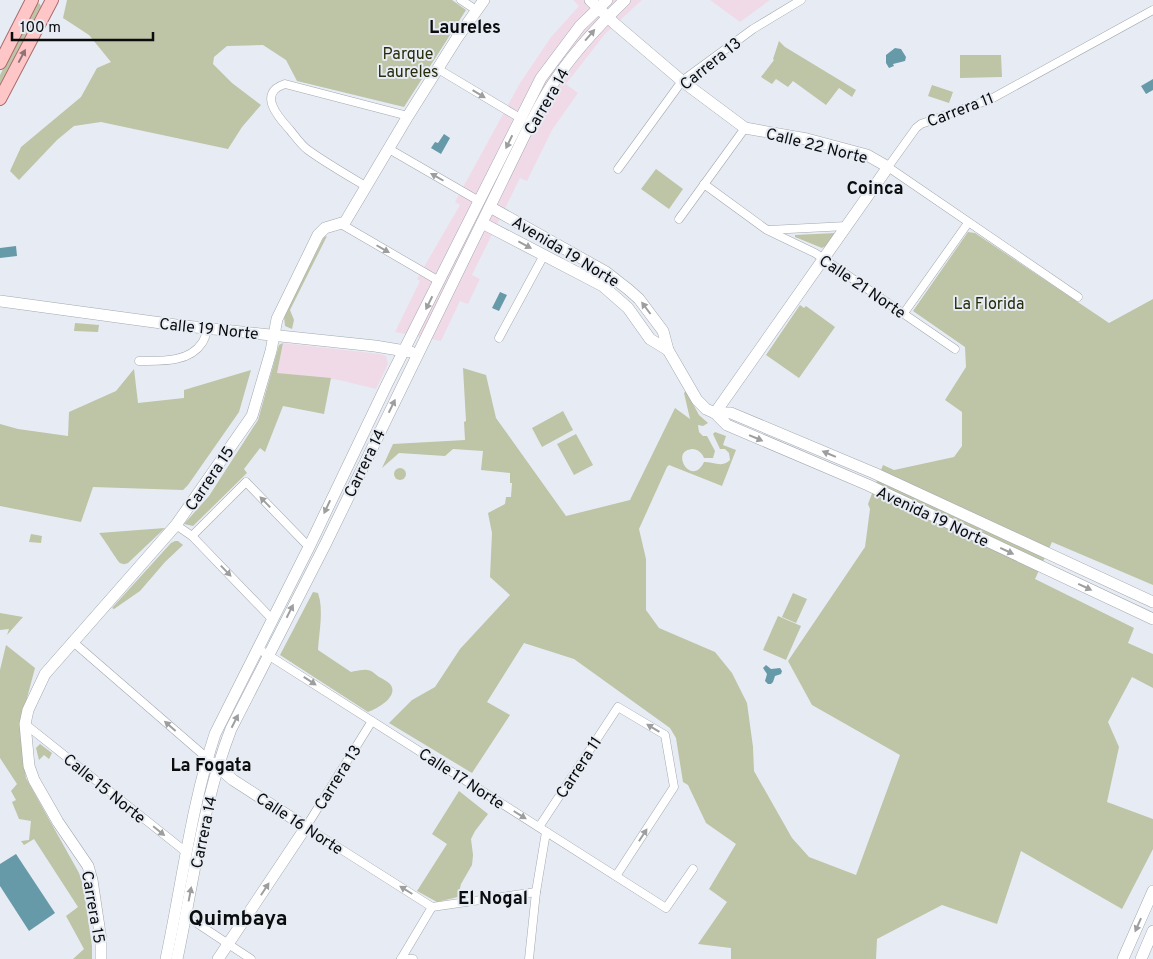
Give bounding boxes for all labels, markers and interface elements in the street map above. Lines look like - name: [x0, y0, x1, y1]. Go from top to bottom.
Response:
- scale bar: [12, 10, 154, 42]
- district label: Laureles: [429, 17, 501, 40]
- text: 100 m: [20, 19, 61, 38]
- one-way arrow: [585, 29, 596, 42]
- street label: Carrera 13: [676, 34, 746, 95]
- park label: Parque Laureles: [377, 45, 439, 83]
- one-way arrow: [18, 48, 26, 63]
- street label: Carrera 14: [521, 65, 575, 139]
- one-way arrow: [473, 89, 486, 98]
- street label: Carrera 11: [925, 89, 997, 133]
- street label: Calle 22 Norte: [764, 125, 869, 169]
- one-way arrow: [505, 135, 513, 149]
- one-way arrow: [430, 173, 445, 181]
- district label: Coinca: [846, 178, 904, 201]
- street label: Avenida 19 Norte: [508, 213, 622, 293]
- one-way arrow: [519, 241, 532, 250]
- one-way arrow: [377, 244, 390, 253]
- street label: Calle 21 Norte: [815, 251, 909, 324]
- park label: La Florida: [954, 295, 1024, 315]
- one-way arrow: [424, 296, 432, 310]
- one-way arrow: [640, 302, 651, 315]
- street label: Calle 19 Norte: [158, 315, 260, 345]
- one-way arrow: [388, 399, 396, 413]
- street label: Carrera 14: [341, 426, 391, 501]
- one-way arrow: [749, 434, 764, 442]
- street label: Carrera 15: [182, 443, 240, 515]
- one-way arrow: [822, 450, 836, 458]
- street label: Avenida 19 Norte: [873, 483, 992, 553]
- one-way arrow: [259, 496, 271, 508]
- one-way arrow: [323, 500, 331, 514]
- one-way arrow: [1000, 547, 1014, 555]
- one-way arrow: [220, 565, 232, 577]
- one-way arrow: [1078, 583, 1092, 591]
- one-way arrow: [286, 604, 295, 619]
- one-way arrow: [303, 676, 316, 686]
- one-way arrow: [231, 714, 239, 728]
- one-way arrow: [164, 721, 177, 732]
- one-way arrow: [647, 724, 660, 733]
- street label: Carrera 11: [552, 733, 607, 803]
- street label: Carrera 13: [311, 742, 367, 814]
- street label: Calle 17 Norte: [414, 745, 507, 815]
- street label: Calle 15 Norte: [58, 750, 149, 829]
- district label: La Fogata: [170, 755, 252, 778]
- street label: Calle 16 Norte: [252, 789, 346, 860]
- street label: Carrera 14: [188, 794, 222, 870]
- one-way arrow: [514, 811, 527, 820]
- one-way arrow: [152, 825, 165, 836]
- one-way arrow: [638, 828, 647, 842]
- street label: Carrera 15: [76, 869, 108, 945]
- one-way arrow: [260, 882, 269, 896]
- one-way arrow: [399, 885, 413, 895]
- one-way arrow: [187, 886, 195, 902]
- district label: El Nogal: [458, 888, 528, 911]
- district label: Quimbaya: [189, 906, 287, 933]
- one-way arrow: [1134, 918, 1142, 932]

